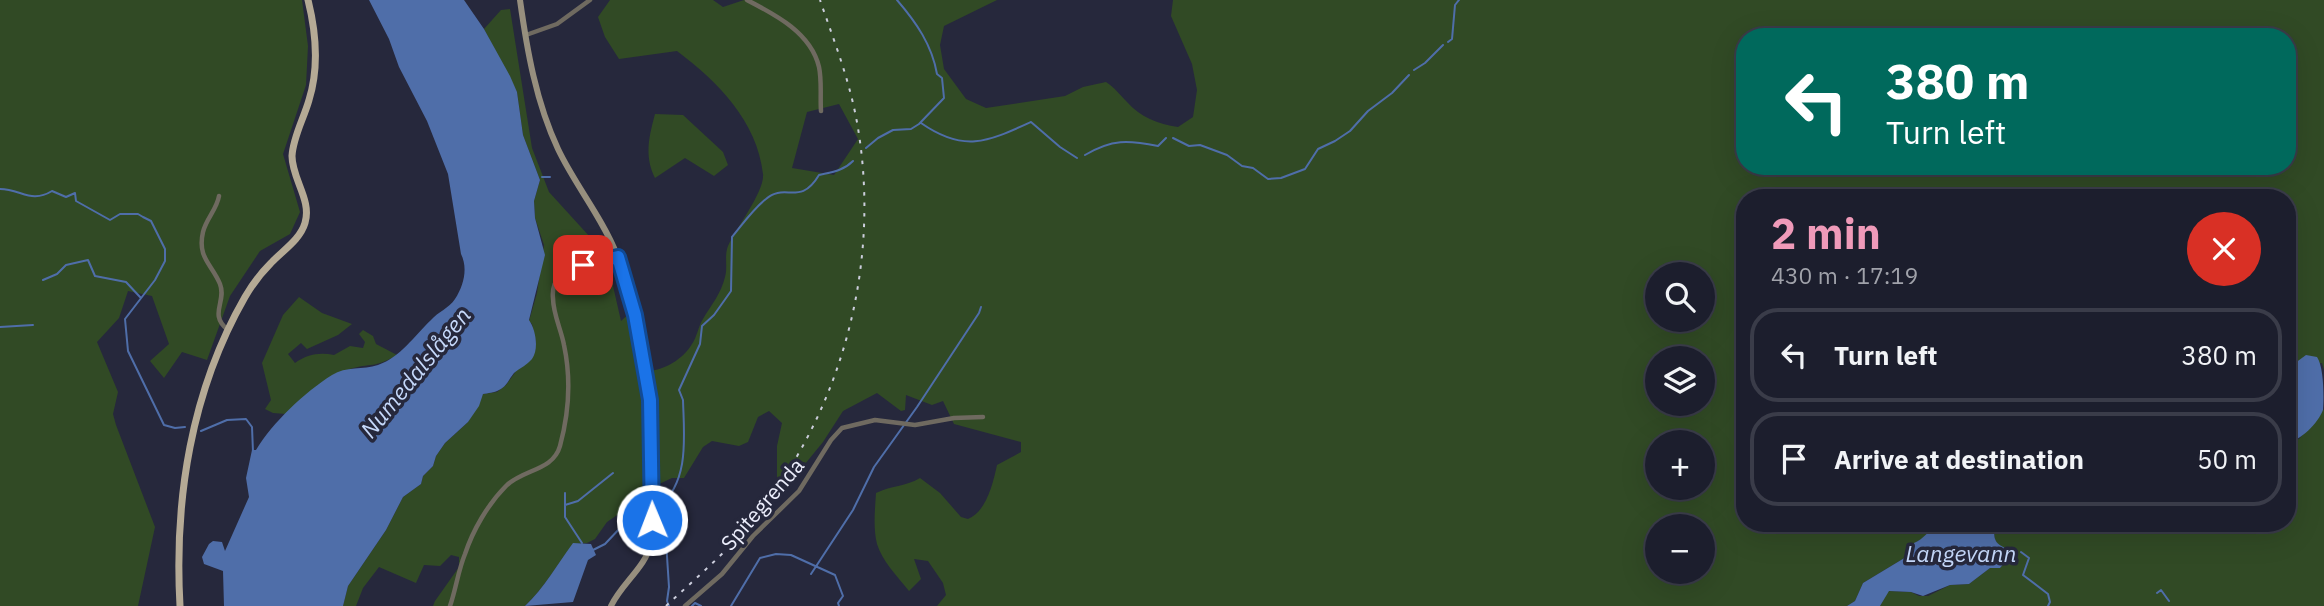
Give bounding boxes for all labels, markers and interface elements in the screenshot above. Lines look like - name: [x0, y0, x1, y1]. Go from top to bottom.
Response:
- text: 380 m: [1886, 49, 2030, 112]
- icon: left: [1771, 56, 1862, 147]
- text: Turn left: [1886, 111, 2006, 153]
- text: 2 min: [1771, 206, 1881, 261]
- button: close: [2187, 212, 2261, 286]
- pin: [553, 235, 613, 295]
- icon: arrive: [564, 246, 602, 284]
- text: 430 m · 17:19: [1771, 260, 1918, 290]
- map controls: [1645, 262, 1715, 584]
- button: search: [1645, 262, 1715, 332]
- water label: Numedalslågen: [353, 301, 477, 443]
- icon: left: [1775, 336, 1813, 374]
- text: Turn left: [1834, 338, 1937, 372]
- text: 380 m: [2181, 338, 2257, 372]
- button: layers: [1645, 346, 1715, 416]
- button: +: [1645, 430, 1715, 500]
- icon: arrive: [1775, 440, 1813, 478]
- text: Arrive at destination: [1834, 442, 2084, 476]
- text: 50 m: [2197, 442, 2257, 476]
- street label: Spitegrenda: [714, 452, 810, 556]
- position arrow: [615, 483, 689, 557]
- button: −: [1645, 514, 1715, 584]
- water label: Langevann: [1906, 538, 2016, 568]

